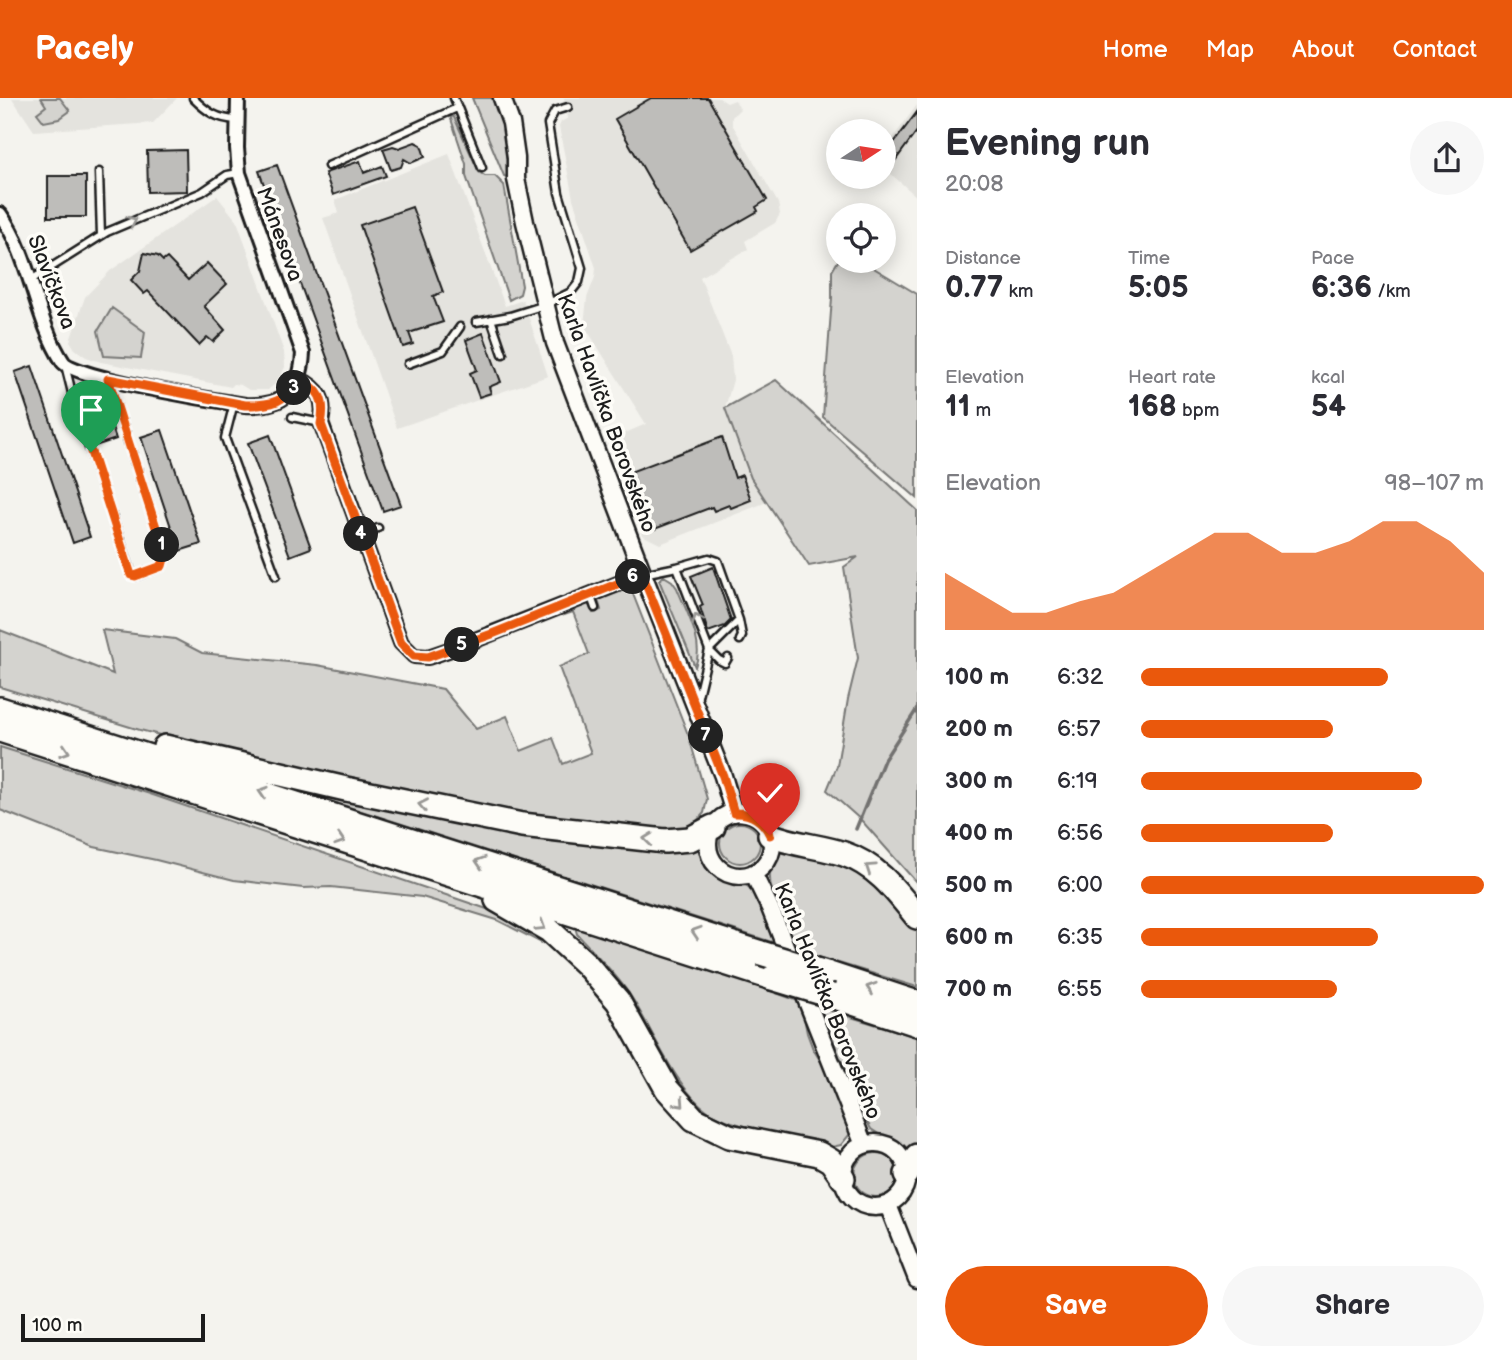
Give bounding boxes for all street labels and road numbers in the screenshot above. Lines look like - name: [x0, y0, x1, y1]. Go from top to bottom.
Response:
- street label: Mánesova: [251, 184, 308, 285]
- street label: Slavíčkova: [22, 232, 81, 333]
- street label: Karla Havlíčka Borovského: [552, 290, 661, 536]
- street label: Karla Havlíčka Borovského: [769, 879, 886, 1123]

